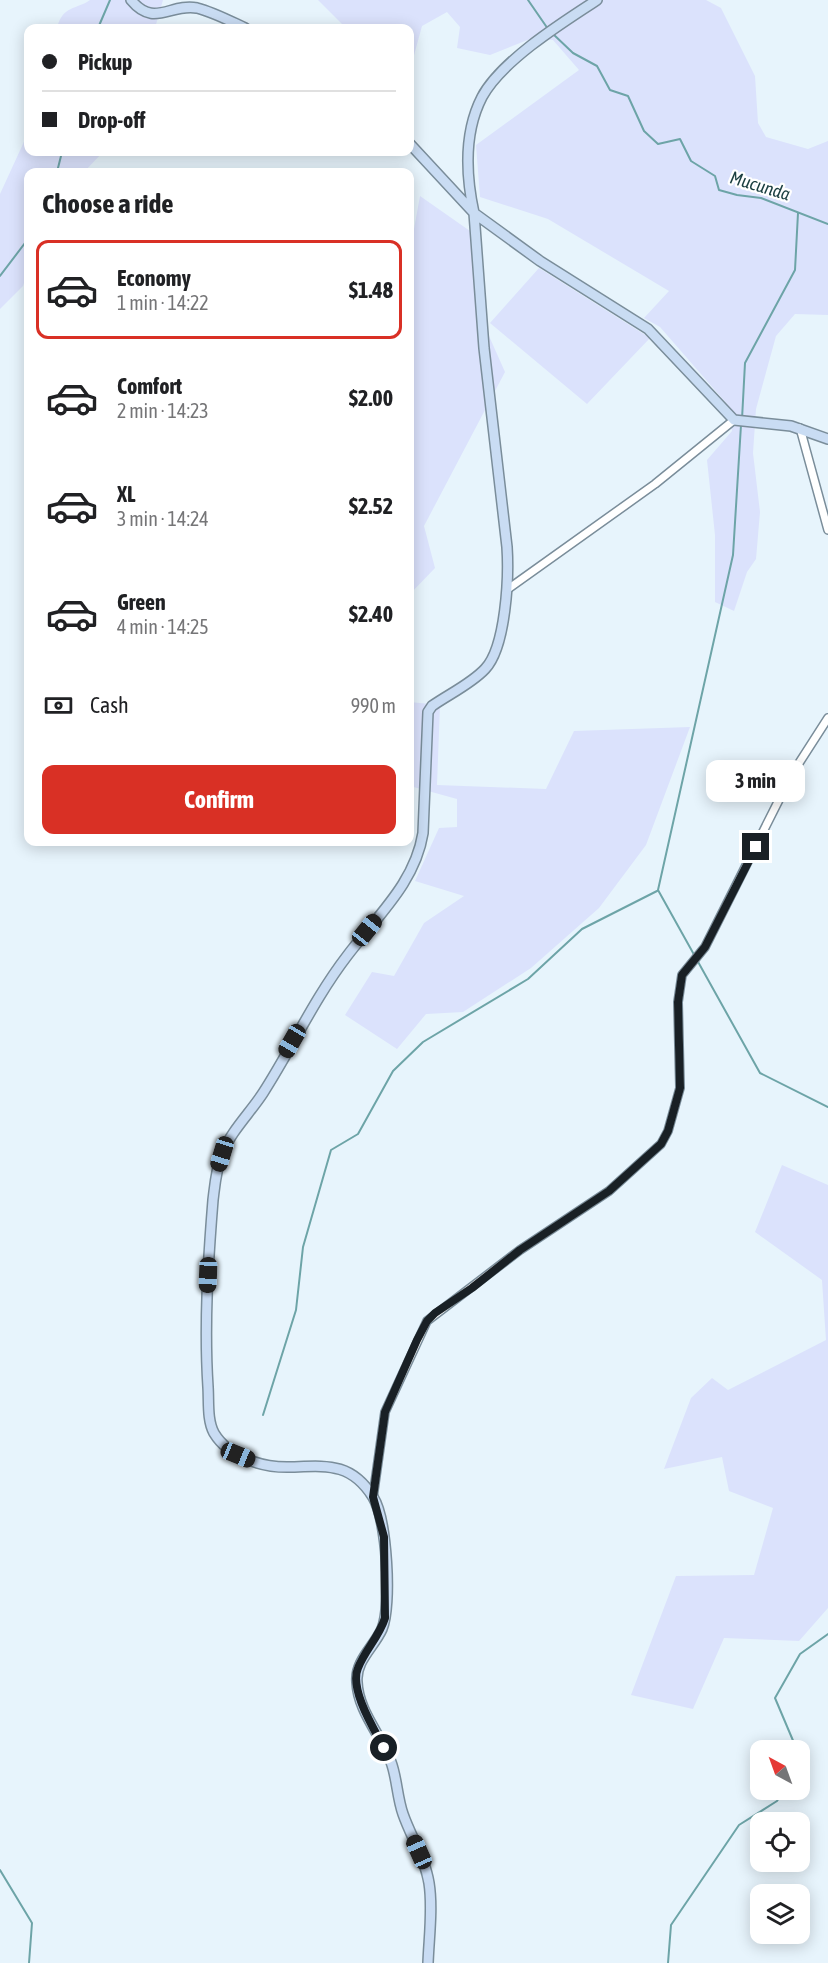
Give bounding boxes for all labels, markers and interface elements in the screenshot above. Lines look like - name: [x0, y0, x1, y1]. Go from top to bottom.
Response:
- text: Pickup: [78, 49, 133, 75]
- text: Drop-off: [78, 107, 145, 133]
- water label: Mucunda: [728, 166, 793, 205]
- text: Choose a ride: [42, 188, 174, 219]
- icon: car: [45, 263, 99, 317]
- text: Economy: [117, 265, 191, 291]
- text: $1.48: [349, 277, 393, 303]
- text: 1 min · 14:22: [117, 291, 209, 314]
- icon: car: [45, 371, 99, 425]
- text: Comfort: [117, 373, 182, 399]
- text: $2.00: [349, 385, 393, 411]
- text: 2 min · 14:23: [117, 399, 209, 422]
- icon: car: [45, 479, 99, 533]
- text: XL: [117, 481, 135, 507]
- text: $2.52: [349, 493, 393, 519]
- text: 3 min · 14:24: [117, 507, 209, 530]
- icon: car: [45, 587, 99, 641]
- text: Green: [117, 589, 166, 615]
- text: $2.40: [349, 601, 393, 627]
- text: 4 min · 14:25: [117, 615, 209, 638]
- icon: cash: [42, 689, 75, 722]
- text: Cash: [90, 692, 129, 718]
- text: 990 m: [351, 694, 396, 717]
- callout: 3 min: [706, 760, 806, 802]
- button: Confirm: [42, 765, 396, 834]
- text: 3 min: [735, 769, 776, 792]
- route end: [742, 833, 769, 860]
- car: [349, 910, 385, 950]
- car: [275, 1021, 309, 1061]
- car: [208, 1134, 236, 1174]
- car: [198, 1257, 218, 1293]
- car: [218, 1440, 258, 1470]
- route start: [370, 1734, 397, 1761]
- north arrow: [750, 1740, 810, 1800]
- map controls: [750, 1740, 810, 1944]
- button: locate: [750, 1812, 810, 1872]
- car: [403, 1832, 435, 1872]
- button: layers: [750, 1884, 810, 1944]

